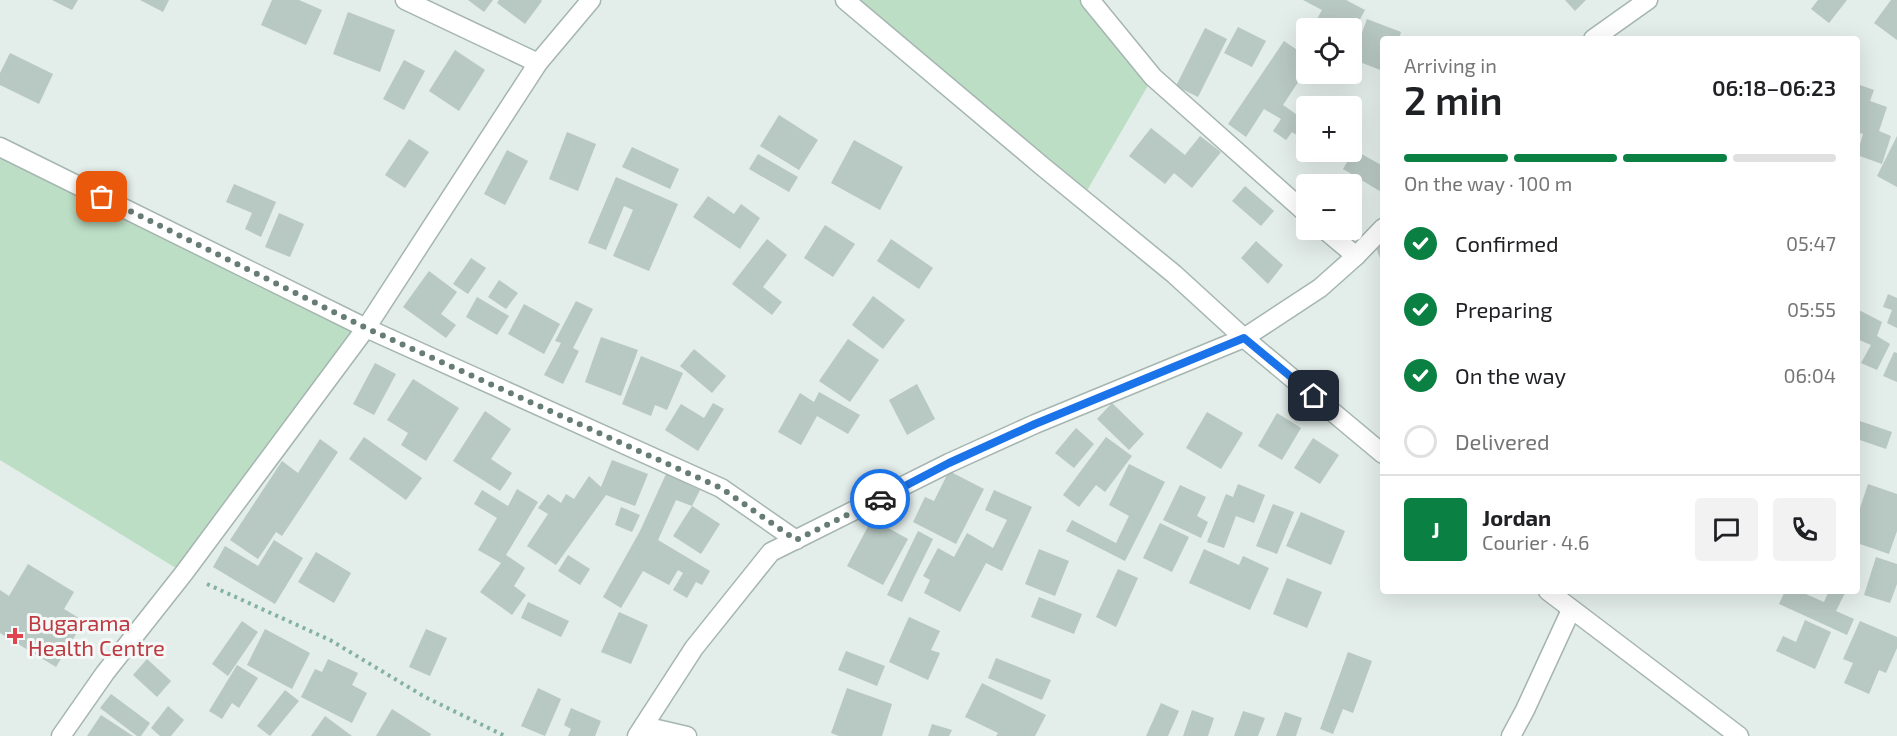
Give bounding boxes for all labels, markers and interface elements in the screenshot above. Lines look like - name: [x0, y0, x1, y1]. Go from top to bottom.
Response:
- map controls: [1296, 18, 1362, 240]
- button: locate: [1296, 18, 1362, 84]
- text: Arriving in: [1404, 53, 1497, 77]
- text: 06:18–06:23: [1712, 74, 1836, 100]
- text: 2 min: [1404, 76, 1503, 123]
- button: +: [1296, 96, 1362, 162]
- pin: [76, 171, 127, 222]
- text: On the way · 100 m: [1404, 171, 1572, 195]
- button: −: [1296, 174, 1362, 240]
- icon: bag: [85, 180, 118, 213]
- icon: check: [1404, 227, 1437, 260]
- text: Confirmed: [1455, 230, 1559, 256]
- text: 05:47: [1786, 231, 1836, 255]
- icon: check: [1404, 293, 1437, 326]
- text: Preparing: [1455, 296, 1553, 322]
- text: 05:55: [1787, 297, 1836, 321]
- icon: check: [1404, 359, 1437, 392]
- text: On the way: [1455, 362, 1566, 388]
- text: 06:04: [1783, 363, 1836, 387]
- pin: [1288, 370, 1339, 421]
- icon: home: [1297, 379, 1330, 412]
- text: Delivered: [1455, 428, 1550, 454]
- courier: [850, 469, 910, 529]
- icon: car: [864, 483, 897, 516]
- button: chat: [1695, 498, 1758, 561]
- button: phone: [1773, 498, 1836, 561]
- text: Jordan: [1482, 504, 1551, 530]
- text: J: [1431, 516, 1440, 542]
- text: Courier · 4.6: [1482, 530, 1589, 554]
- place label: Bugarama Health Centre: [28, 609, 165, 660]
- marker: Bugarama Health Centre: [6, 627, 24, 645]

